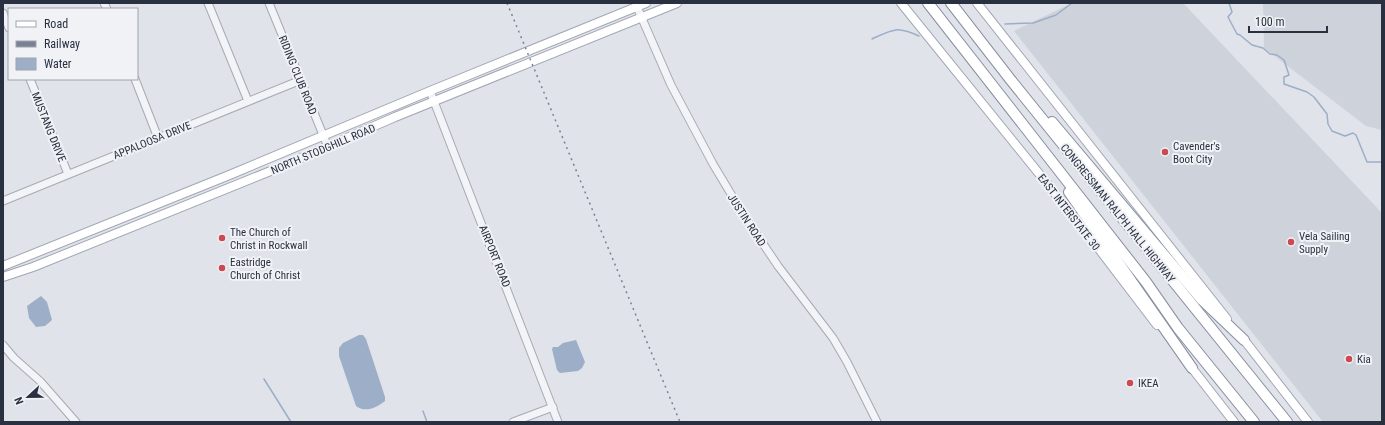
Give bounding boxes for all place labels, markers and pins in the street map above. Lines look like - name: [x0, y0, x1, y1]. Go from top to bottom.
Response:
- place label: Cavender's Boot City: [1173, 140, 1220, 166]
- marker: Cavender's Boot City: [1160, 147, 1170, 157]
- place label: The Church of Christ in Rockwall: [230, 226, 307, 252]
- place label: Vela Sailing Supply: [1299, 230, 1350, 256]
- marker: The Church of Christ in Rockwall: [217, 233, 227, 243]
- marker: Vela Sailing Supply: [1286, 237, 1296, 247]
- place label: Eastridge Church of Christ: [230, 256, 300, 282]
- marker: Eastridge Church of Christ: [217, 263, 227, 273]
- place label: Kia: [1357, 353, 1371, 366]
- marker: Kia: [1344, 354, 1354, 364]
- place label: IKEA: [1138, 377, 1159, 390]
- marker: IKEA: [1125, 378, 1135, 388]

